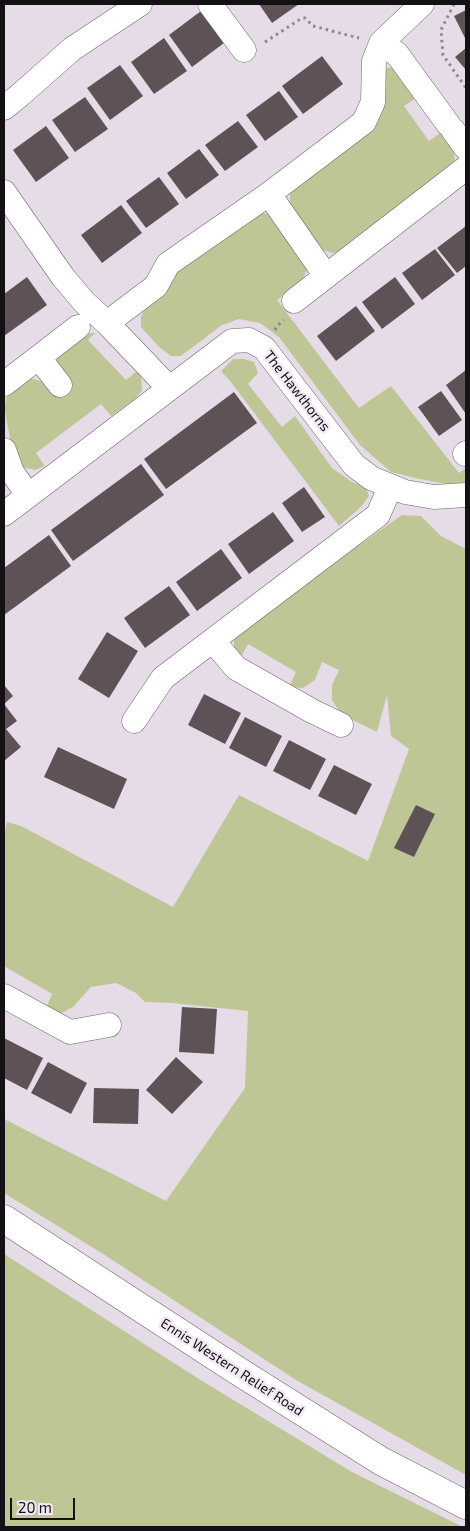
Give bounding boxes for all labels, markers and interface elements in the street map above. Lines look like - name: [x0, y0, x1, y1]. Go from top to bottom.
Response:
- street label: The Hawthorns: [260, 347, 334, 435]
- street label: Ennis Western Relief Road: [157, 1314, 307, 1420]
- scale bar: [12, 1488, 78, 1520]
- text: 20 m: [18, 1498, 52, 1516]

